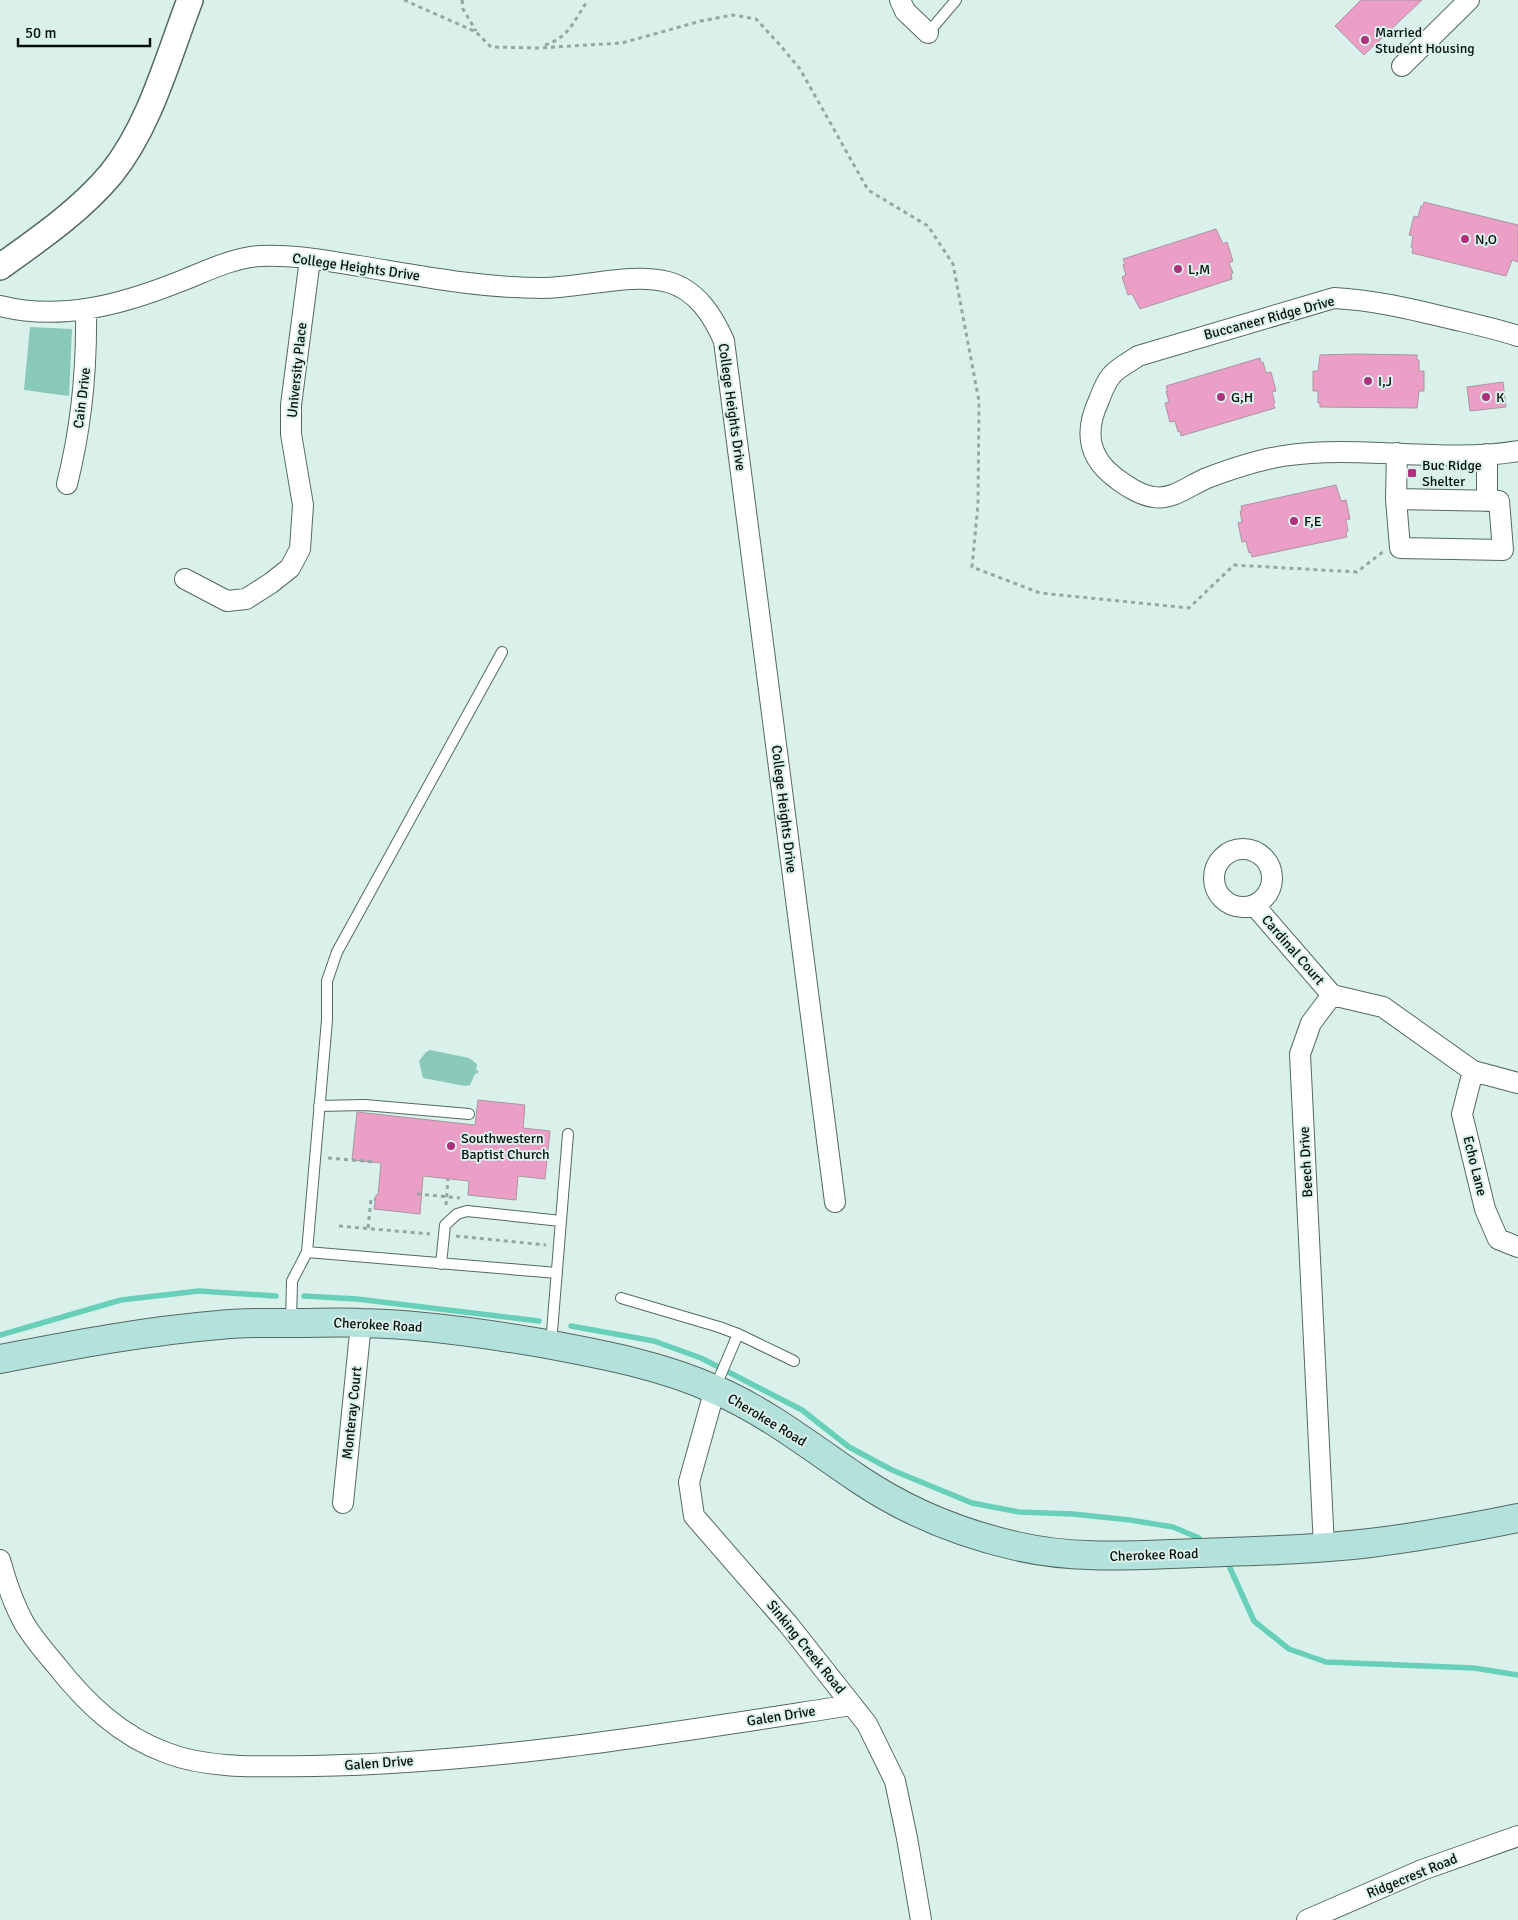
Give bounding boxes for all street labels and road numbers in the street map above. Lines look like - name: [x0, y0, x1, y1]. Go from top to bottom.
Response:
- street label: College Heights Drive: [291, 250, 421, 284]
- street label: Buccaneer Ridge Drive: [1202, 292, 1336, 344]
- street label: University Place: [284, 321, 310, 419]
- street label: College Heights Drive: [715, 342, 749, 472]
- street label: Cain Drive: [70, 367, 94, 429]
- street label: College Heights Drive: [768, 744, 800, 874]
- street label: Cardinal Court: [1258, 912, 1328, 989]
- street label: Beech Drive: [1296, 1126, 1316, 1198]
- street label: Echo Lane: [1459, 1134, 1491, 1198]
- street label: Cherokee Road: [333, 1314, 423, 1336]
- street label: Monteray Court: [339, 1366, 365, 1460]
- street label: Cherokee Road: [724, 1390, 810, 1450]
- street label: Cherokee Road: [1109, 1545, 1199, 1565]
- street label: Sinking Creek Road: [763, 1597, 849, 1697]
- street label: Galen Drive: [746, 1702, 816, 1730]
- street label: Galen Drive: [344, 1752, 414, 1774]
- street label: Ridgecrest Road: [1364, 1850, 1460, 1902]

